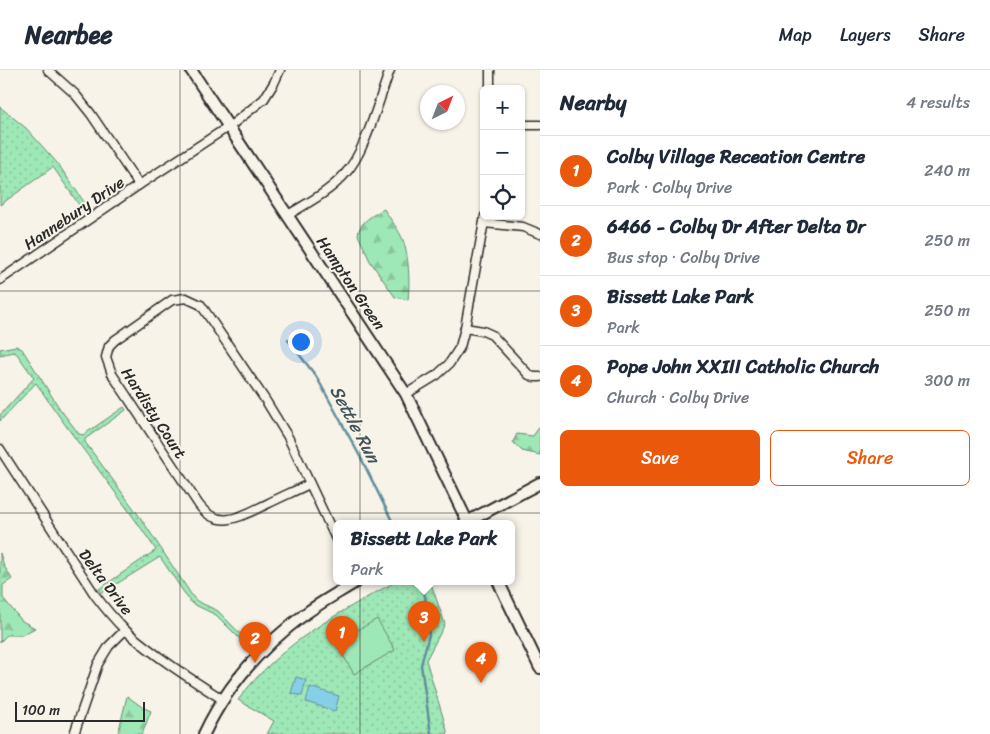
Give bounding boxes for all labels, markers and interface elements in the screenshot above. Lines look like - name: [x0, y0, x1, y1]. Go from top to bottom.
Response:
- text: Nearbee: [25, 14, 113, 56]
- text: Map: [779, 19, 812, 51]
- text: Layers: [840, 19, 891, 51]
- text: Share: [919, 19, 965, 51]
- text: Nearby: [560, 84, 626, 122]
- north arrow: [420, 85, 465, 130]
- map controls: [480, 85, 525, 220]
- button: +: [480, 85, 525, 130]
- text: 4 results: [906, 88, 970, 117]
- button: −: [480, 130, 525, 175]
- text: Colby Village Receation Centre: [607, 140, 865, 173]
- text: 1: [573, 156, 579, 185]
- text: 240 m: [924, 156, 970, 185]
- street label: Hannebury Drive: [17, 168, 131, 258]
- text: Park · Colby Drive: [607, 173, 732, 202]
- button: locate: [480, 175, 525, 220]
- text: 6466 - Colby Dr After Delta Dr: [607, 210, 865, 243]
- text: 2: [571, 226, 581, 255]
- text: 250 m: [924, 226, 970, 255]
- street label: Hampton Green: [309, 230, 394, 336]
- text: Bus stop · Colby Drive: [607, 243, 760, 272]
- text: Bissett Lake Park: [607, 280, 754, 313]
- text: 3: [572, 296, 580, 325]
- text: 250 m: [924, 296, 970, 325]
- text: Park: [607, 313, 640, 342]
- your location: [288, 329, 314, 355]
- text: Pope John XXIII Catholic Church: [607, 350, 879, 383]
- street label: Hardisty Court: [113, 361, 195, 465]
- text: 4: [571, 366, 581, 395]
- text: 300 m: [925, 366, 970, 395]
- water label: Settle Run: [321, 379, 390, 471]
- text: Church · Colby Drive: [607, 383, 749, 412]
- button: Save: [560, 430, 760, 486]
- button: Share: [770, 430, 970, 486]
- popup: [333, 520, 515, 585]
- text: Bissett Lake Park: [351, 522, 497, 555]
- street label: Delta Drive: [71, 542, 141, 622]
- text: Park: [351, 555, 383, 584]
- pin: 3: [408, 601, 440, 642]
- pin: 1: [326, 616, 358, 657]
- pin: 2: [239, 622, 271, 663]
- pin: 4: [465, 642, 497, 683]
- text: 100 m: [22, 698, 60, 723]
- scale bar: [15, 699, 145, 722]

